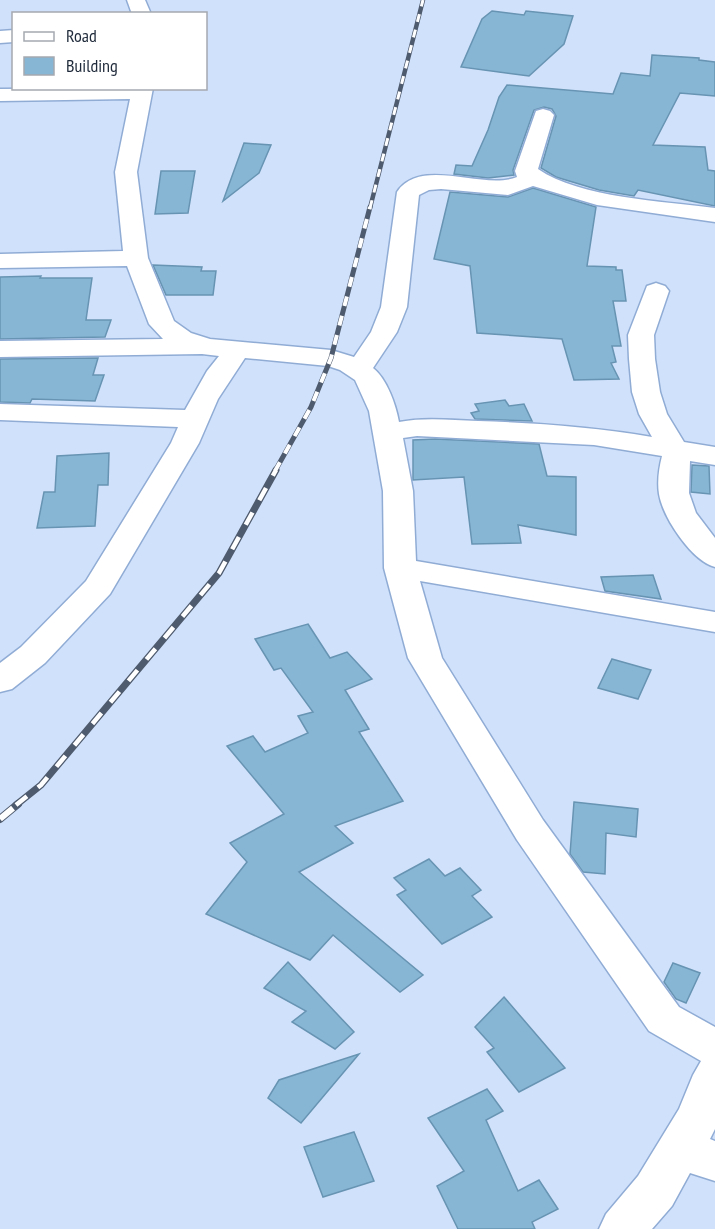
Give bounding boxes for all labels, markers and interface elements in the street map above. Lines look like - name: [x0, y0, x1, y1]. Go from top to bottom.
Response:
- legend: [12, 12, 207, 90]
- text: Road: [66, 24, 97, 47]
- text: Building: [66, 54, 118, 77]

